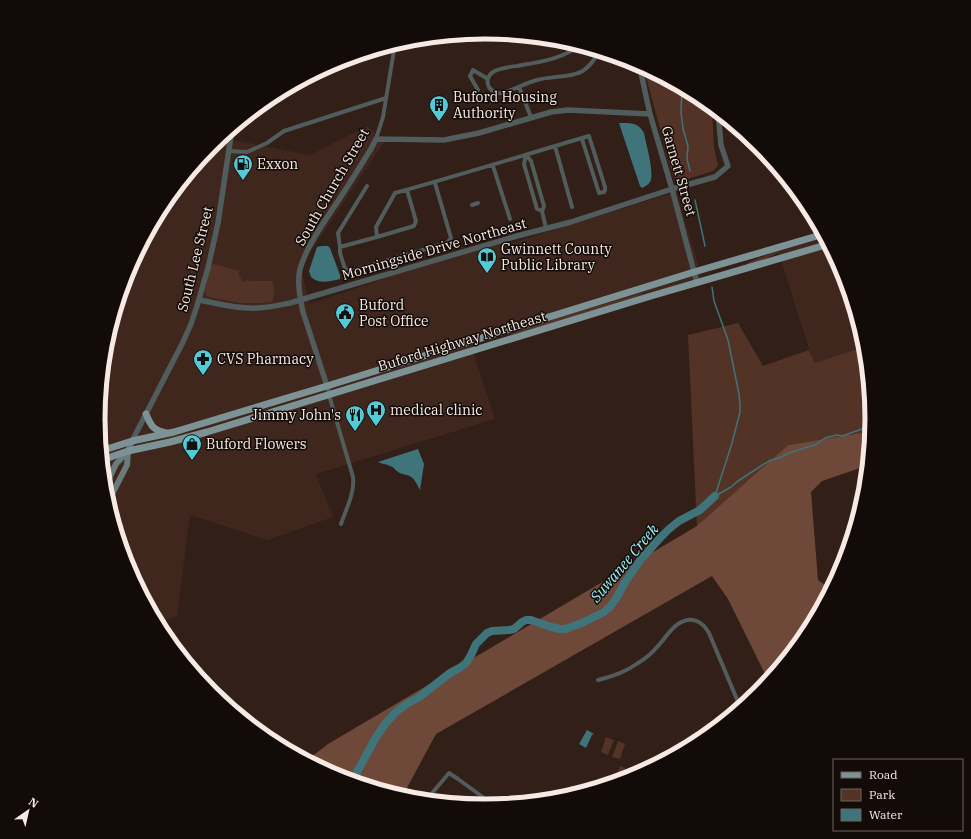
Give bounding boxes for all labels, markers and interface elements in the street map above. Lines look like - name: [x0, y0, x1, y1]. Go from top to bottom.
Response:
- place label: Buford Housing Authority: [453, 88, 557, 122]
- building icon: Buford Housing Authority: [428, 94, 450, 122]
- street label: Garnett Street: [658, 124, 700, 218]
- street label: South Church Street: [291, 125, 373, 249]
- fuel station icon: Exxon: [232, 153, 254, 181]
- place label: Exxon: [257, 155, 298, 173]
- street label: South Lee Street: [173, 205, 217, 313]
- street label: Morningside Drive Northeast: [340, 214, 528, 284]
- place label: Gwinnett County Public Library: [501, 240, 612, 274]
- library icon: Gwinnett County Public Library: [476, 246, 498, 274]
- place label: Buford Post Office: [359, 296, 429, 330]
- public building icon: Buford Post Office: [334, 302, 356, 330]
- street label: Buford Highway Northeast: [376, 307, 548, 375]
- pharmacy icon: CVS Pharmacy: [192, 348, 214, 376]
- place label: CVS Pharmacy: [217, 350, 314, 368]
- hospital icon: medical clinic: [365, 399, 387, 427]
- place label: medical clinic: [390, 401, 483, 419]
- restaurant icon: Jimmy John's: [344, 404, 366, 432]
- place label: Jimmy John's: [251, 406, 341, 424]
- shop icon: Buford Flowers: [181, 433, 203, 461]
- place label: Buford Flowers: [206, 435, 307, 453]
- water label: Suwanee Creek: [585, 520, 662, 607]
- legend: [833, 759, 963, 831]
- text: Road: [869, 767, 898, 782]
- text: Park: [869, 787, 895, 802]
- north arrow: [8, 791, 48, 831]
- text: N: [26, 794, 41, 811]
- text: Water: [869, 807, 903, 822]

